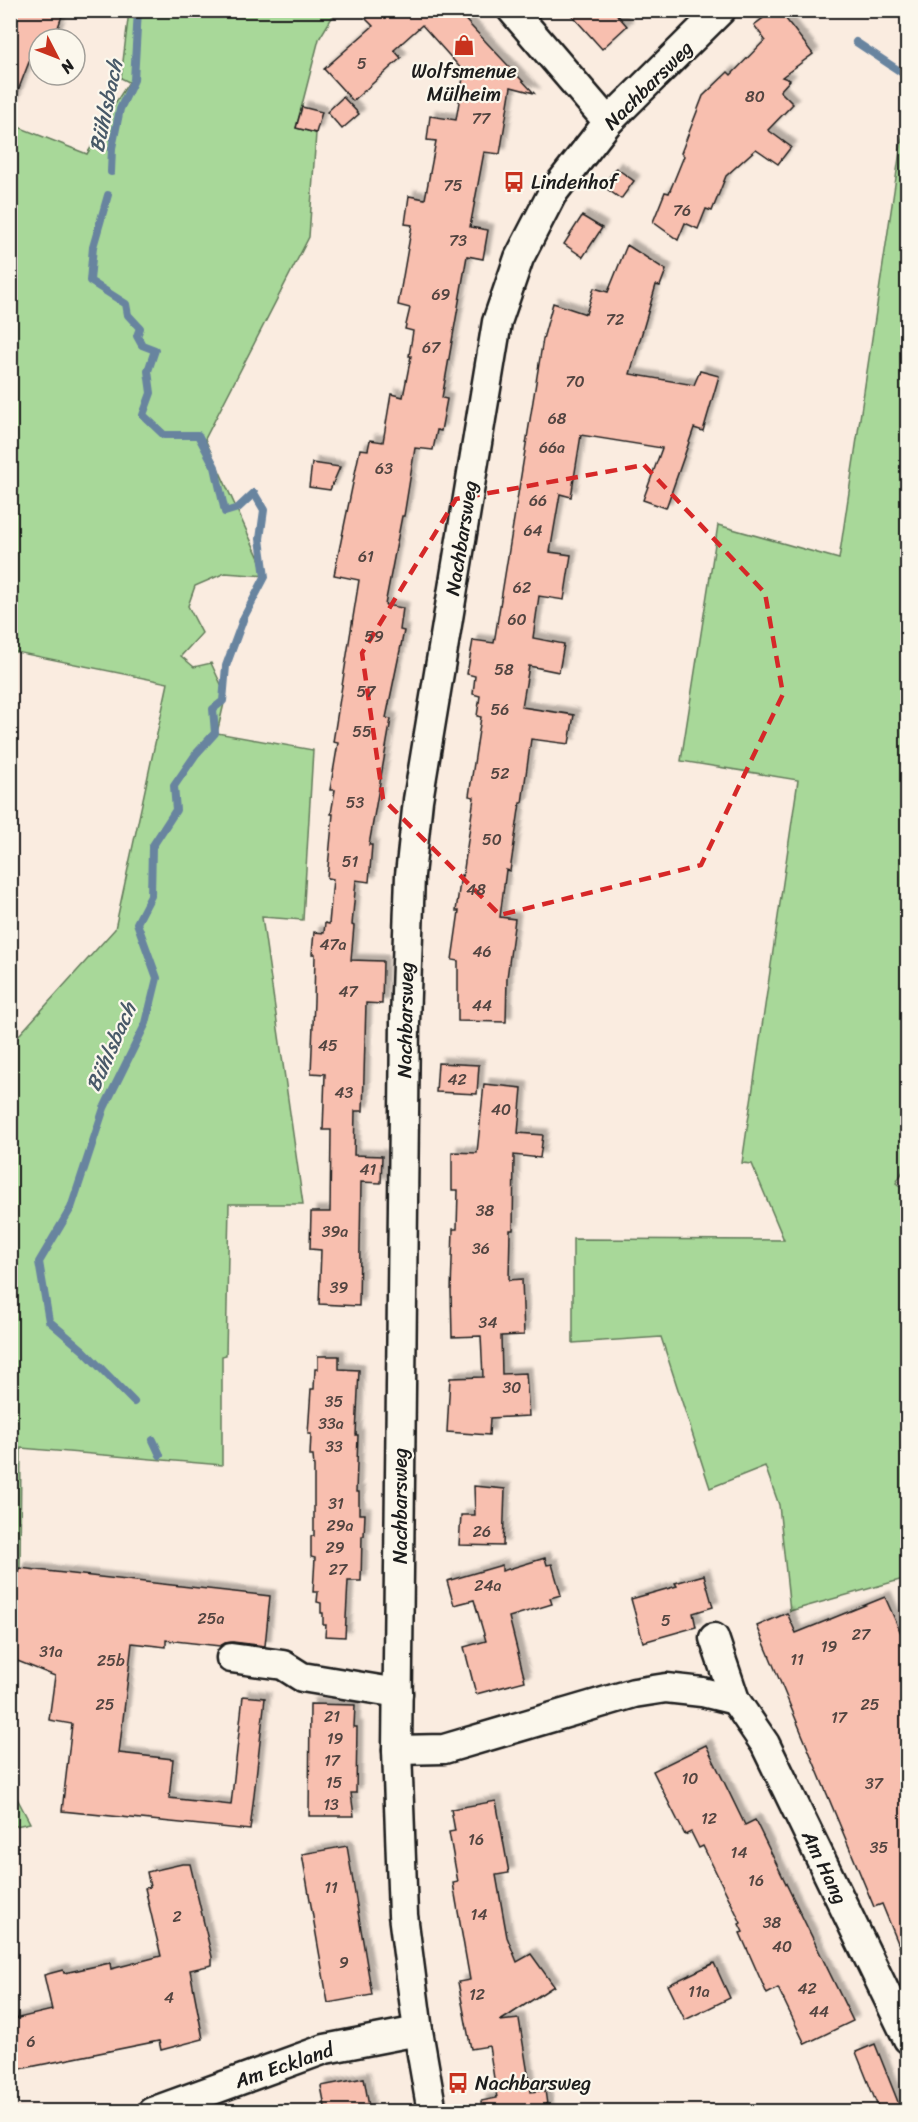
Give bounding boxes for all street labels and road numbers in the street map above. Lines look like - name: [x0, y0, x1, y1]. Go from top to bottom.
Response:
- street label: Nachbarsweg: [595, 32, 702, 139]
- street label: Nachbarsweg: [435, 478, 488, 598]
- street label: Nachbarsweg: [387, 962, 424, 1078]
- street label: Nachbarsweg: [383, 1448, 418, 1564]
- street label: Am Hang: [791, 1823, 858, 1910]
- street label: Am Eckland: [229, 2032, 340, 2099]

